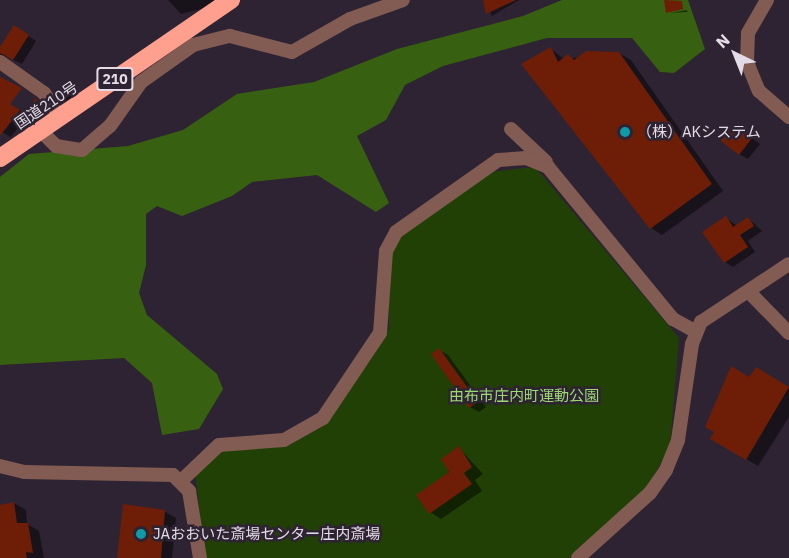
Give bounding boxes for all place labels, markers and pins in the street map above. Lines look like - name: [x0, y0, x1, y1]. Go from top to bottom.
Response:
- place label: （株）AKシステム: [637, 123, 761, 141]
- marker: （株）AKシステム: [618, 125, 632, 139]
- place label: JAおおいた斎場センター庄内斎場: [153, 525, 380, 543]
- marker: JAおおいた斎場センター庄内斎場: [134, 527, 148, 541]

